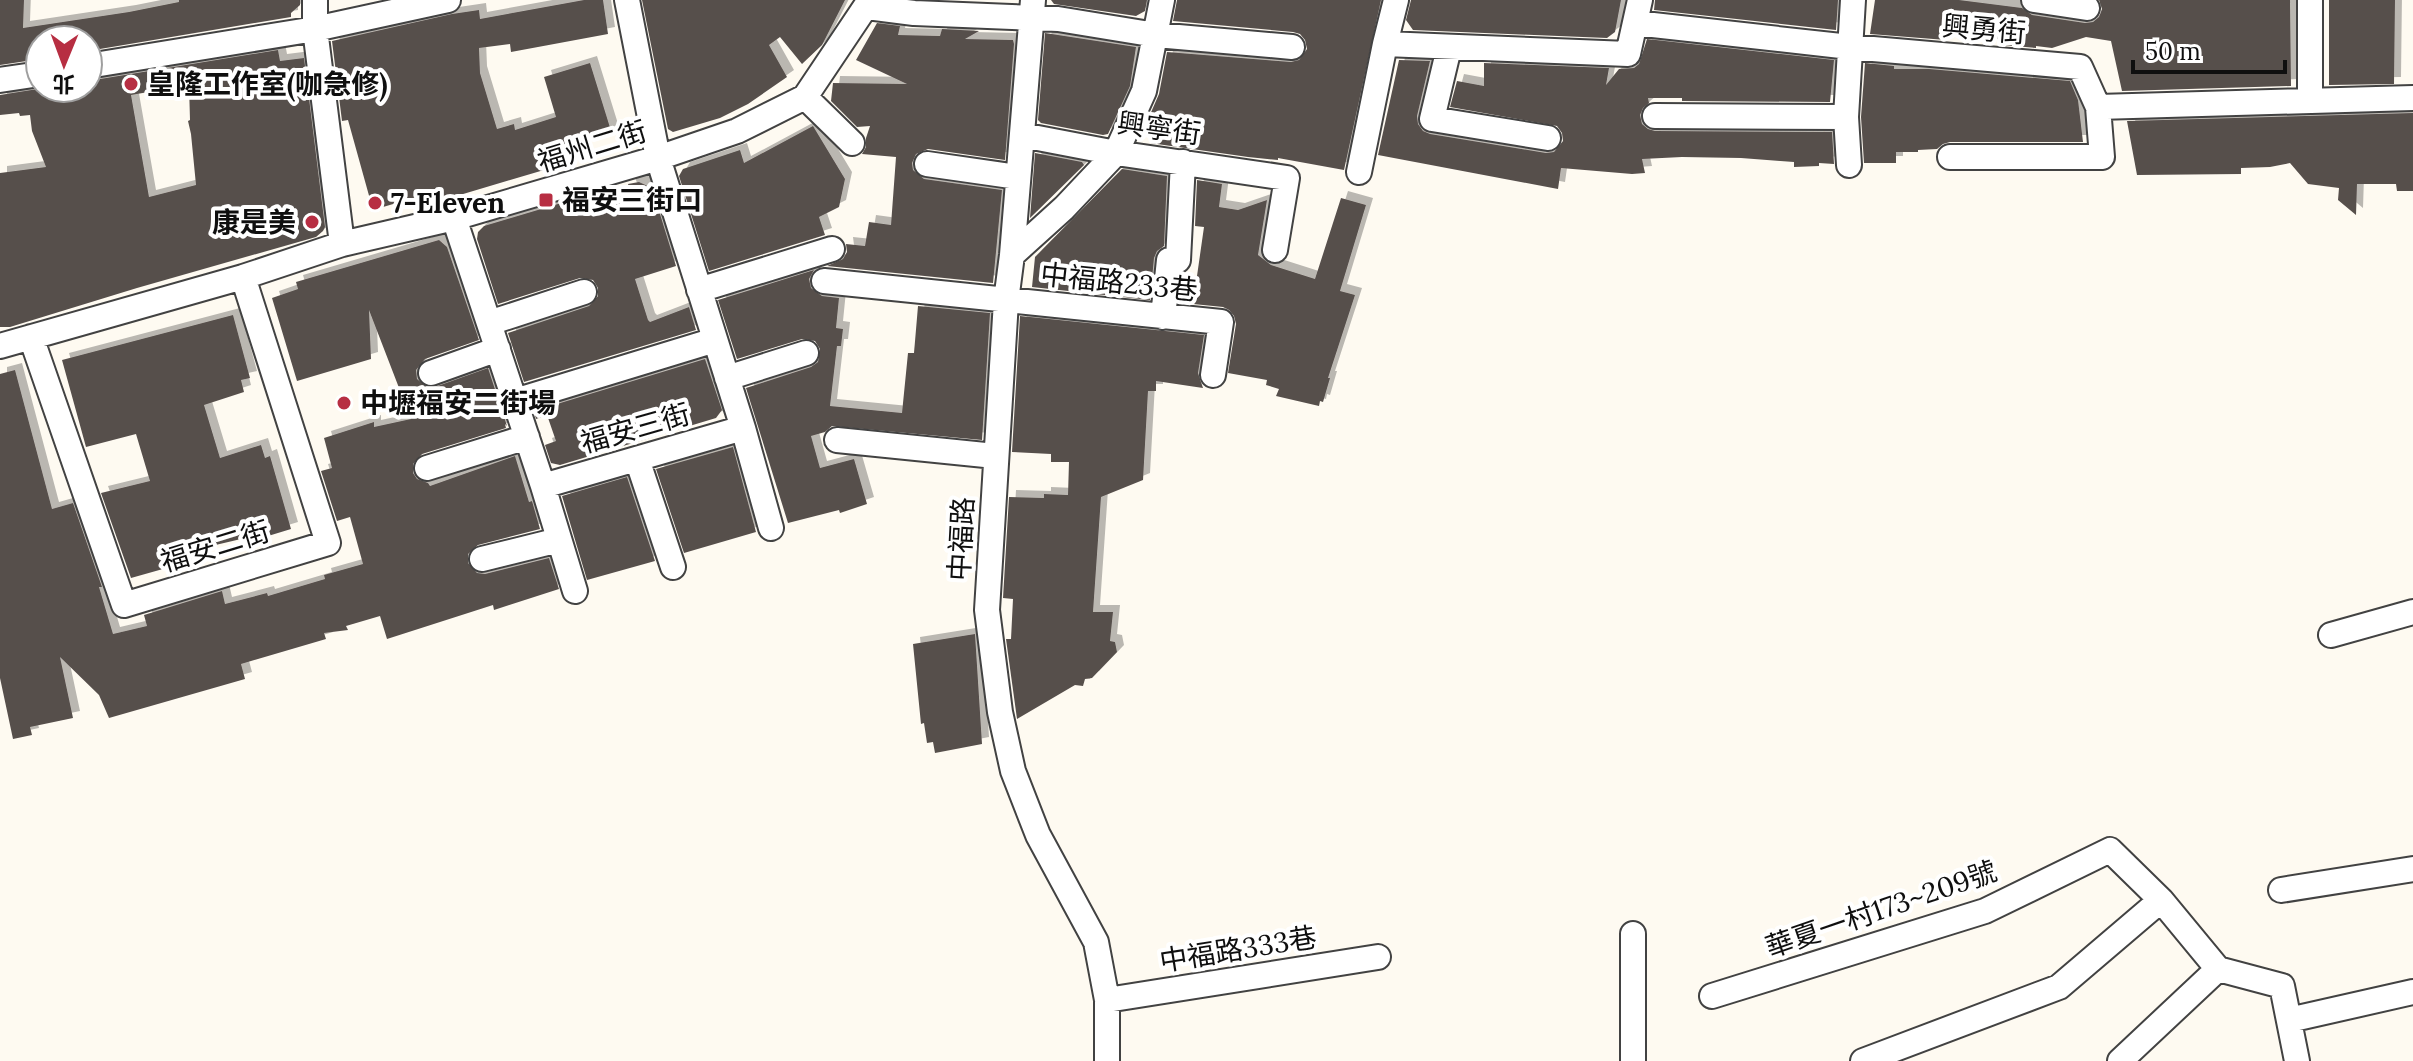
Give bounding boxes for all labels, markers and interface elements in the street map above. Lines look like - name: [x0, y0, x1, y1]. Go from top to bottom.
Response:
- street label: 興勇街: [1941, 7, 2027, 51]
- north arrow: [24, 24, 104, 104]
- scale bar: [2133, 24, 2285, 74]
- text: 50 m: [2145, 36, 2201, 67]
- place label: 皇隆工作室(咖急修): [147, 66, 388, 102]
- text: 北: [52, 70, 75, 98]
- marker: 皇隆工作室(咖急修): [122, 75, 140, 93]
- street label: 興寧街: [1115, 104, 1203, 152]
- street label: 福州二街: [533, 112, 651, 180]
- place label: 福安三街口: [562, 182, 702, 218]
- place label: 7-Eleven: [391, 185, 505, 221]
- marker: 福安三街口: [537, 191, 555, 209]
- marker: 7-Eleven: [366, 194, 384, 212]
- place label: 康是美: [212, 204, 296, 240]
- marker: 康是美: [303, 213, 321, 231]
- street label: 中福路233巷: [1039, 256, 1199, 308]
- place label: 中壢福安二街場: [360, 385, 556, 421]
- marker: 中壢福安二街場: [335, 394, 353, 412]
- street label: 福安三街: [576, 395, 694, 461]
- street label: 中福路: [941, 496, 981, 582]
- street label: 福安二街: [156, 512, 274, 580]
- street label: 華夏一村173~209號: [1761, 853, 2001, 965]
- street label: 中福路333巷: [1157, 919, 1319, 979]

